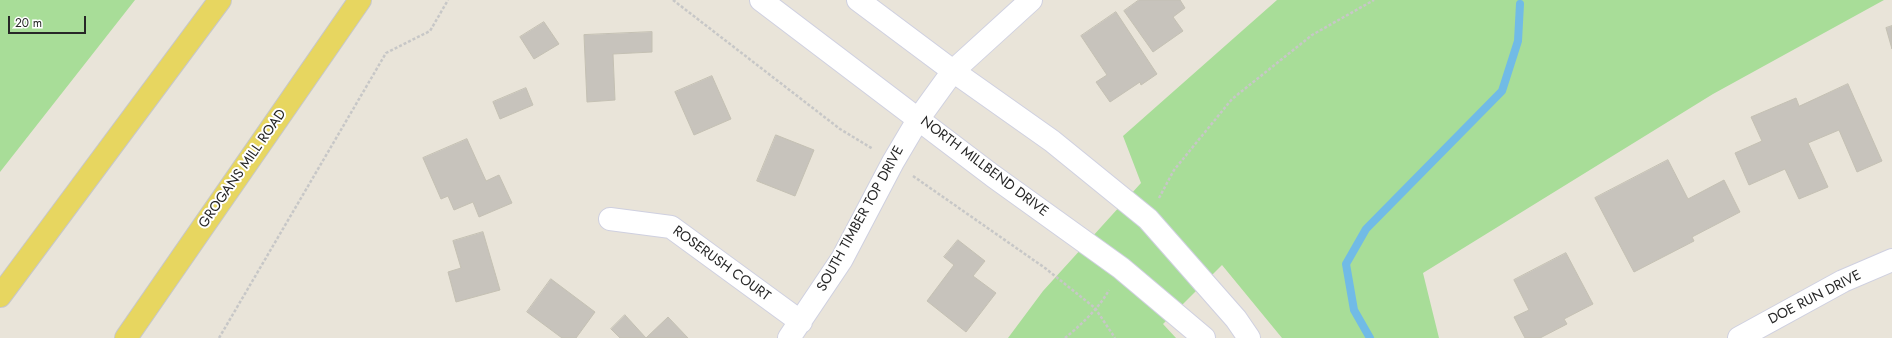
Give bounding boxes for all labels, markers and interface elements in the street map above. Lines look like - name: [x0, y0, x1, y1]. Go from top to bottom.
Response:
- scale bar: [10, 8, 88, 34]
- text: 20 m: [15, 14, 42, 32]
- street label: GROGANS MILL ROAD: [196, 106, 290, 232]
- street label: NORTH MILLBEND DRIVE: [917, 113, 1051, 221]
- street label: SOUTH TIMBER TOP DRIVE: [814, 143, 908, 295]
- street label: ROSERUSH COURT: [669, 223, 773, 305]
- street label: DOE RUN DRIVE: [1766, 267, 1864, 329]

